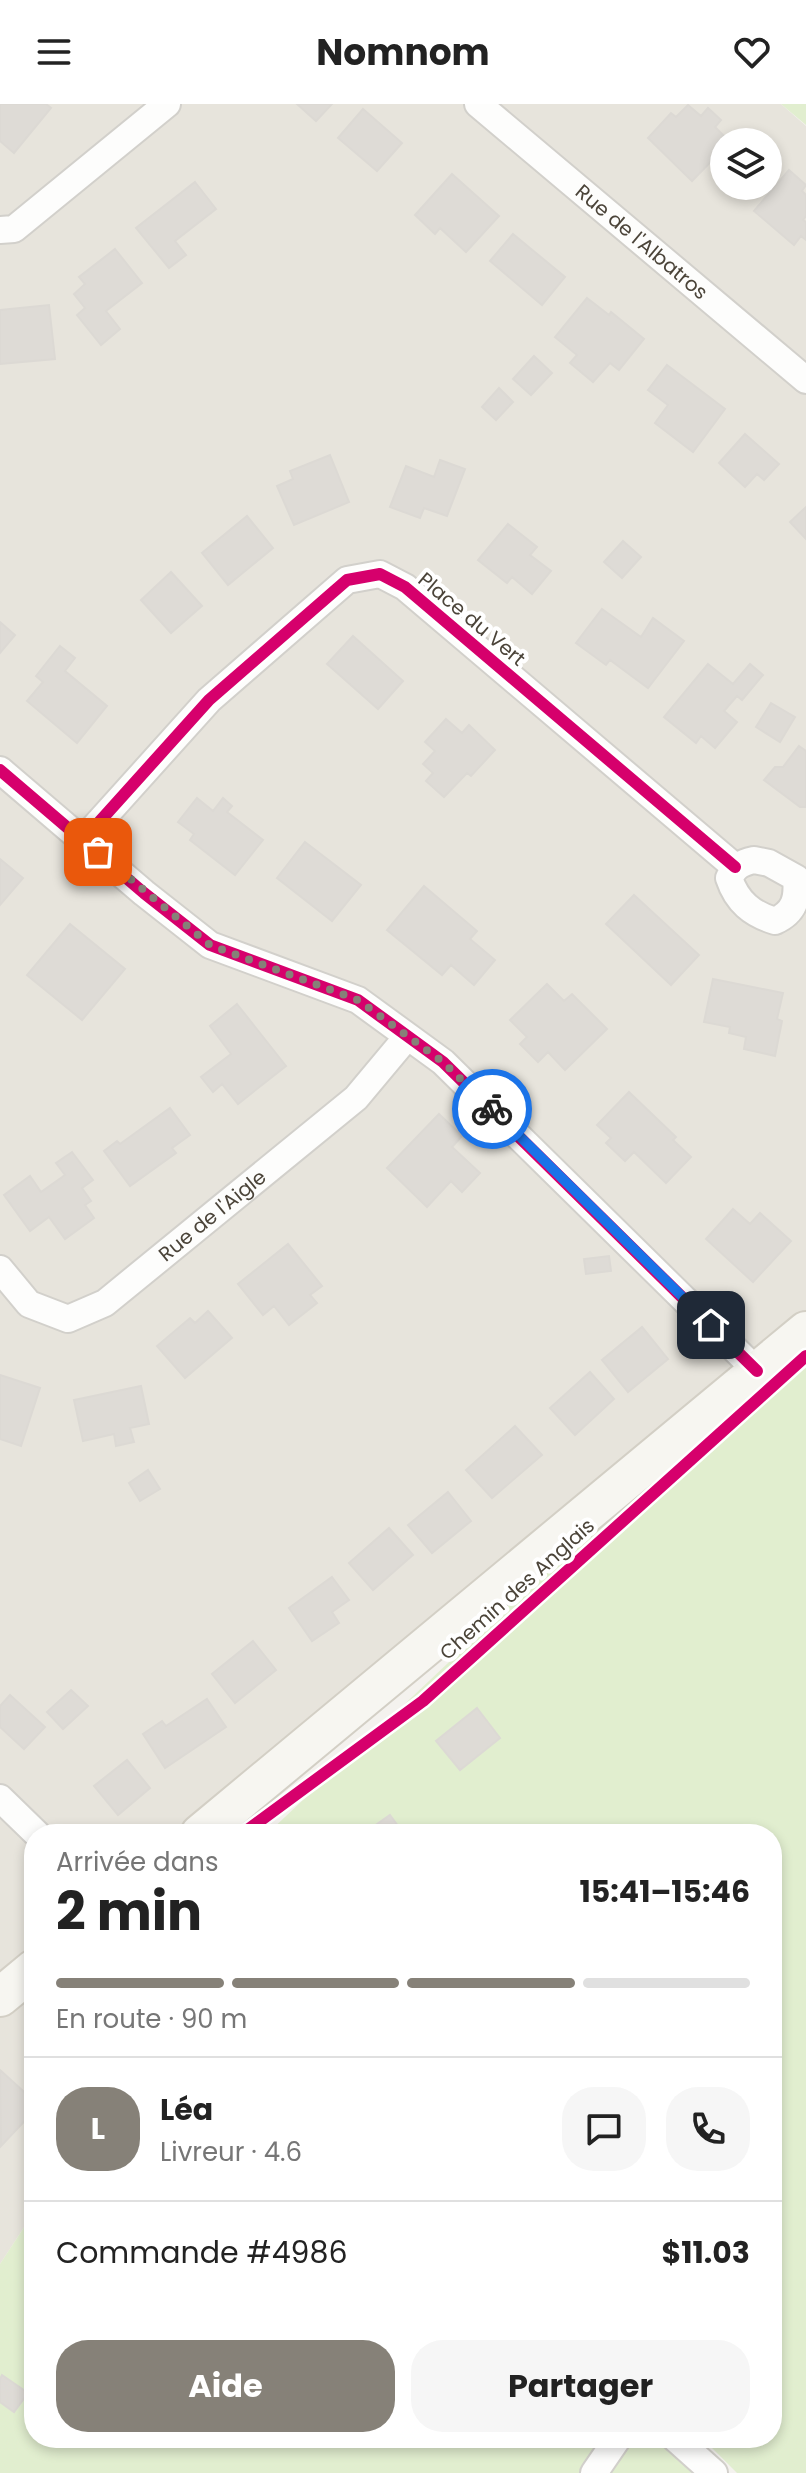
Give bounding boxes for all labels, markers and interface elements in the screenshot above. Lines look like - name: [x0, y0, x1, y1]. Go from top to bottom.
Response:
- text: Nomnom: [316, 27, 490, 78]
- icon: menu: [32, 30, 76, 74]
- icon: heart: [730, 30, 774, 74]
- map controls: [710, 128, 782, 200]
- button: layers: [710, 128, 782, 200]
- street label: Rue de l'Albatros: [569, 178, 714, 306]
- street label: Place du Vert: [412, 566, 532, 672]
- pin: [64, 818, 132, 886]
- icon: bag: [76, 830, 120, 874]
- courier: [452, 1069, 532, 1149]
- icon: bike: [470, 1087, 514, 1131]
- street label: Rue de l'Aigle: [152, 1163, 272, 1268]
- pin: [677, 1291, 745, 1359]
- icon: home: [689, 1303, 733, 1347]
- street label: Chemin des Anglais: [433, 1512, 601, 1666]
- text: Arrivée dans: [56, 1844, 218, 1880]
- text: 15:41–15:46: [580, 1870, 750, 1913]
- text: 2 min: [56, 1875, 202, 1948]
- text: En route · 90 m: [56, 2001, 247, 2037]
- button: chat: [562, 2087, 646, 2171]
- button: phone: [666, 2087, 750, 2171]
- text: Léa: [160, 2088, 213, 2131]
- text: L: [91, 2107, 105, 2150]
- text: Livreur · 4.6: [160, 2134, 302, 2170]
- text: Commande #4986: [56, 2231, 347, 2274]
- text: $11.03: [662, 2231, 750, 2274]
- button: Aide: [56, 2340, 395, 2432]
- button: Partager: [411, 2340, 750, 2432]

